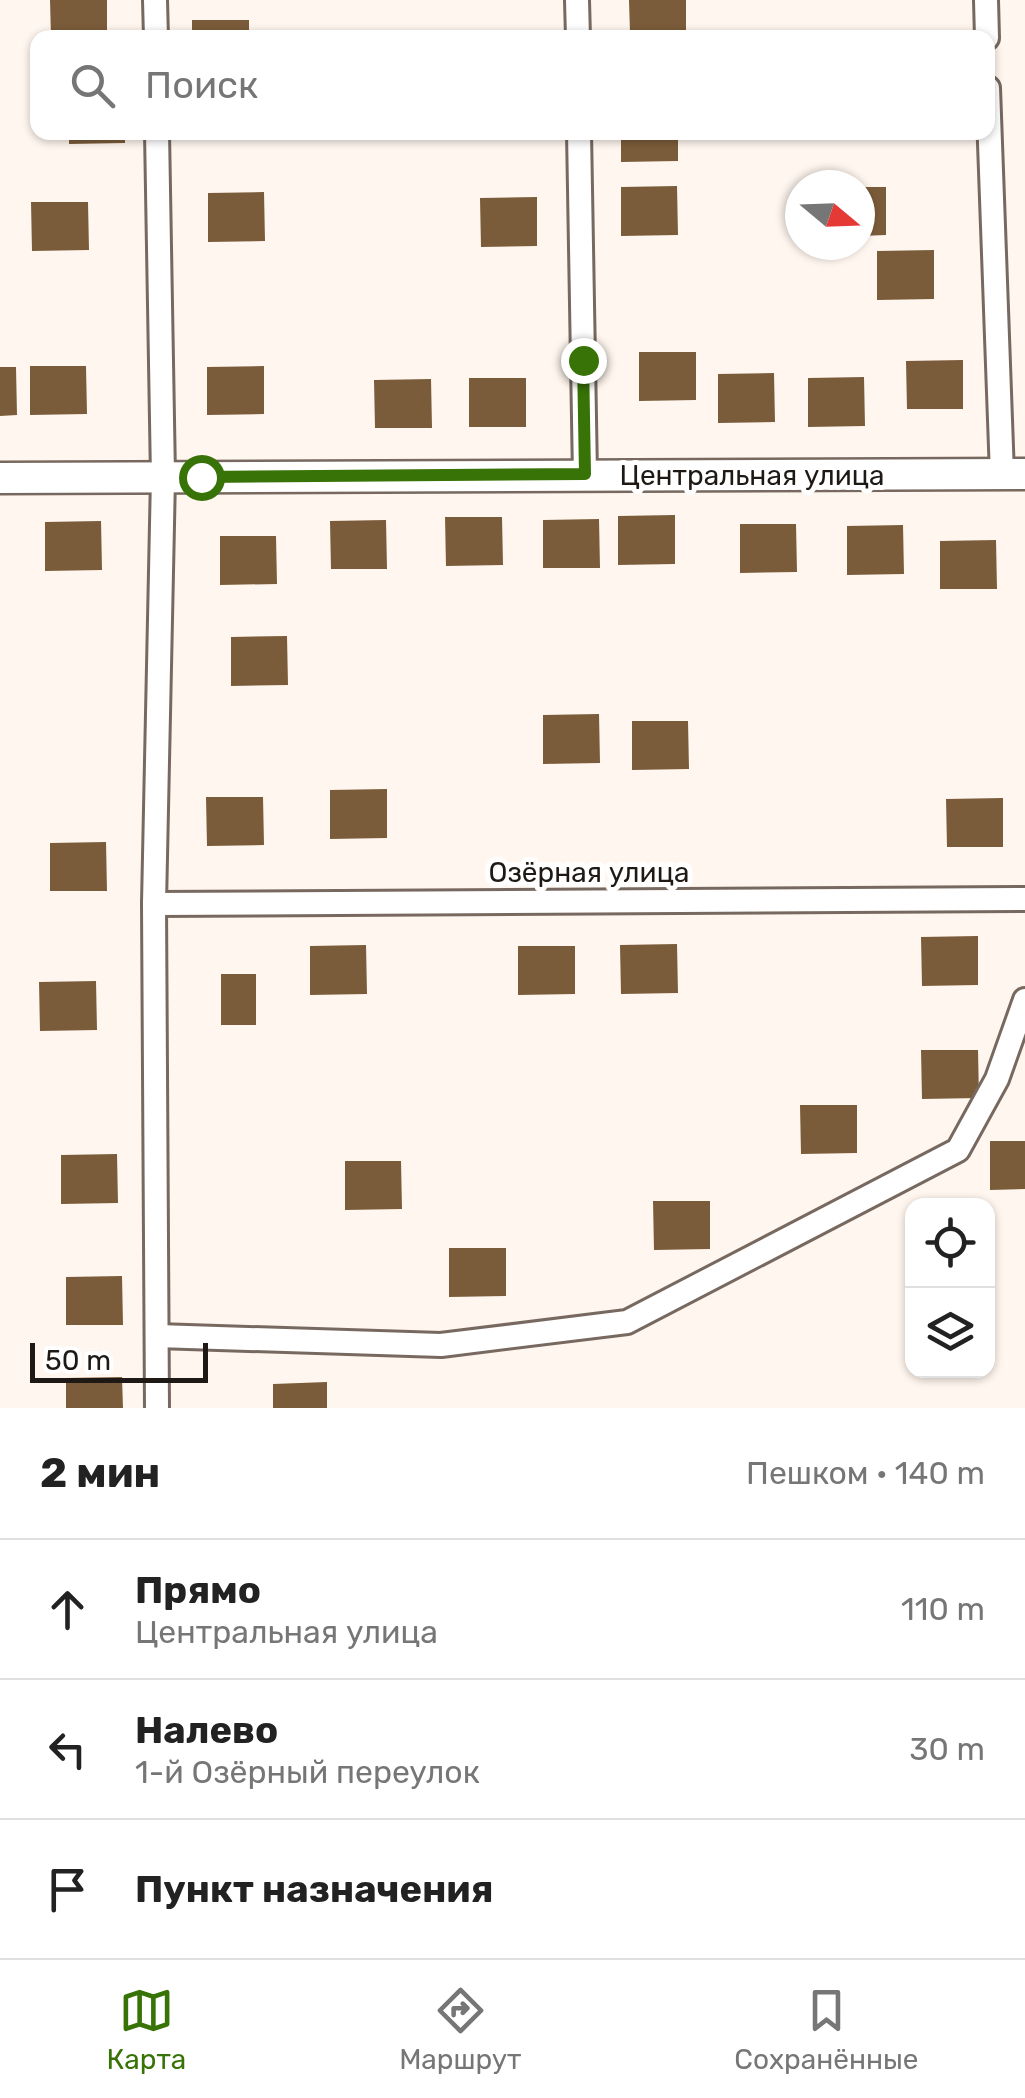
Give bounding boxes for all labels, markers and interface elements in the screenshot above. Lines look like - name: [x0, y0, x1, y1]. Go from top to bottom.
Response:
- search box: [30, 30, 995, 140]
- icon: search: [65, 58, 120, 113]
- text: Поиск: [145, 62, 258, 108]
- north arrow: [785, 170, 875, 260]
- route end: [561, 338, 607, 384]
- route start: [179, 455, 225, 501]
- street label: Центральная улица: [619, 459, 885, 492]
- street label: Озёрная улица: [489, 856, 689, 889]
- map controls: [905, 1198, 995, 1378]
- button: locate: [905, 1198, 995, 1288]
- button: layers: [905, 1288, 995, 1378]
- scale bar: [30, 1338, 208, 1382]
- text: 50 m: [45, 1344, 111, 1377]
- text: 2 мин: [40, 1448, 160, 1498]
- text: Пешком · 140 m: [746, 1454, 985, 1492]
- text: Прямо: [135, 1567, 261, 1613]
- icon: ahead: [40, 1582, 95, 1637]
- text: 110 m: [901, 1590, 985, 1628]
- text: Центральная улица: [135, 1613, 438, 1651]
- text: Налево: [135, 1707, 278, 1753]
- icon: left: [40, 1722, 95, 1777]
- text: 30 m: [909, 1730, 985, 1768]
- text: 1-й Озёрный переулок: [135, 1753, 480, 1791]
- icon: arrive: [40, 1862, 95, 1917]
- text: Пункт назначения: [135, 1866, 494, 1912]
- tab: Карта: [106, 1983, 186, 2076]
- tab: Маршрут: [399, 1983, 521, 2076]
- tab: Сохранённые: [734, 1983, 919, 2076]

